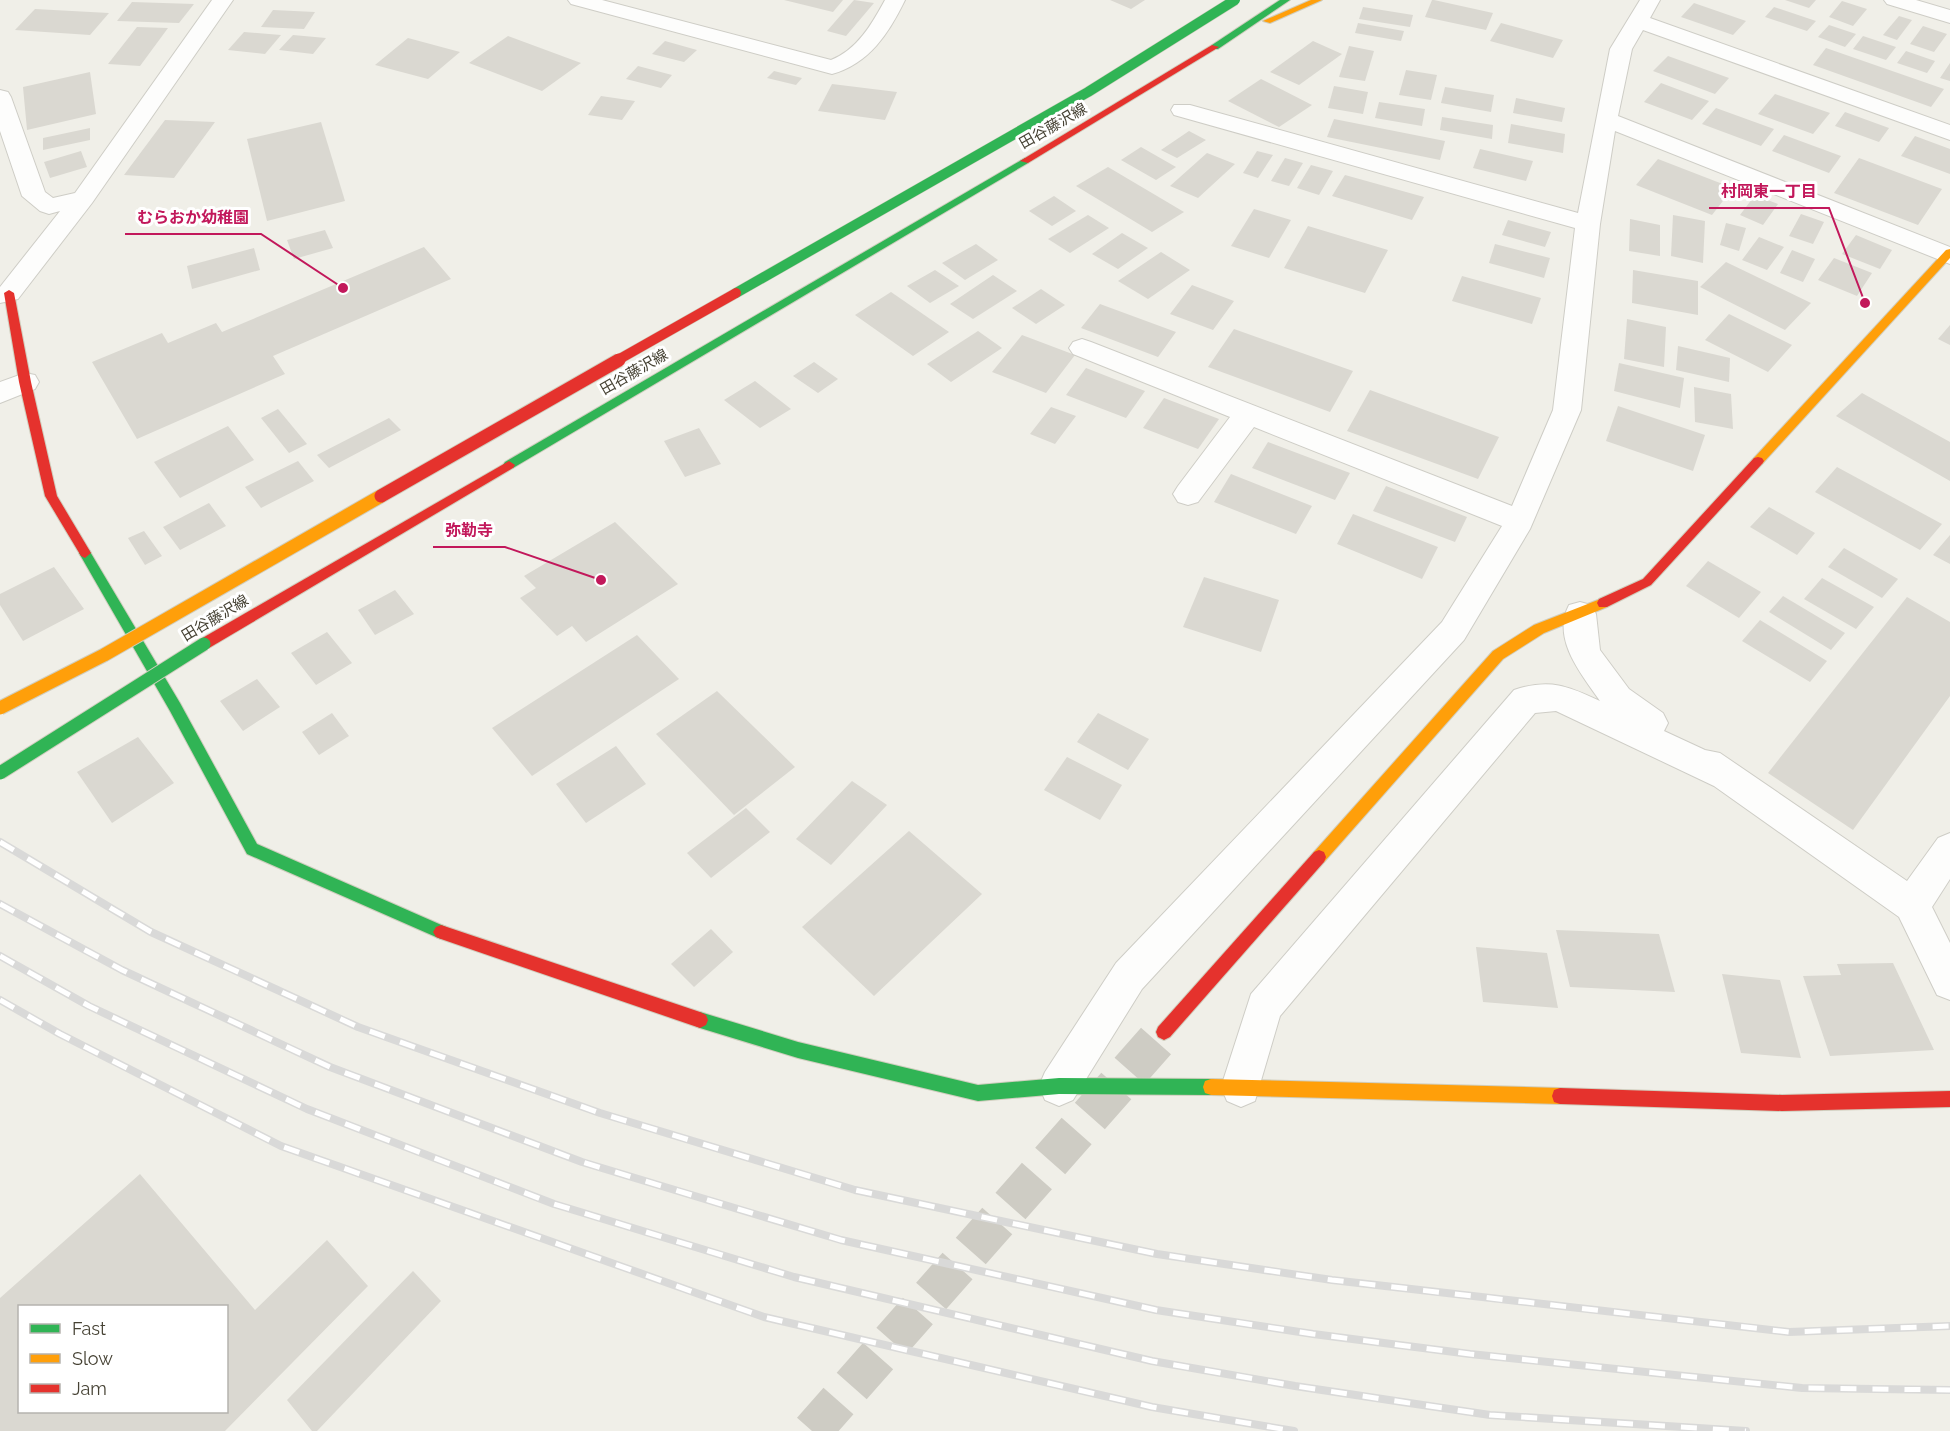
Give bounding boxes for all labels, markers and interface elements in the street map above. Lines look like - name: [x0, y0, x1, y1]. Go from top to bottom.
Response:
- street label: 田谷藤沢線: [1016, 99, 1090, 153]
- callout: 村岡東一丁目: [1709, 174, 1829, 208]
- text: 村岡東一丁目: [1721, 182, 1817, 201]
- callout: むらおか幼稚園: [125, 200, 261, 234]
- text: むらおか幼稚園: [137, 208, 249, 227]
- street label: 田谷藤沢線: [597, 345, 671, 399]
- callout: 弥勒寺: [433, 513, 505, 547]
- text: 弥勒寺: [445, 521, 493, 540]
- street label: 田谷藤沢線: [178, 591, 252, 645]
- legend: [18, 1305, 228, 1413]
- text: Fast: [72, 1318, 106, 1339]
- text: Slow: [72, 1348, 113, 1369]
- text: Jam: [72, 1378, 107, 1399]

